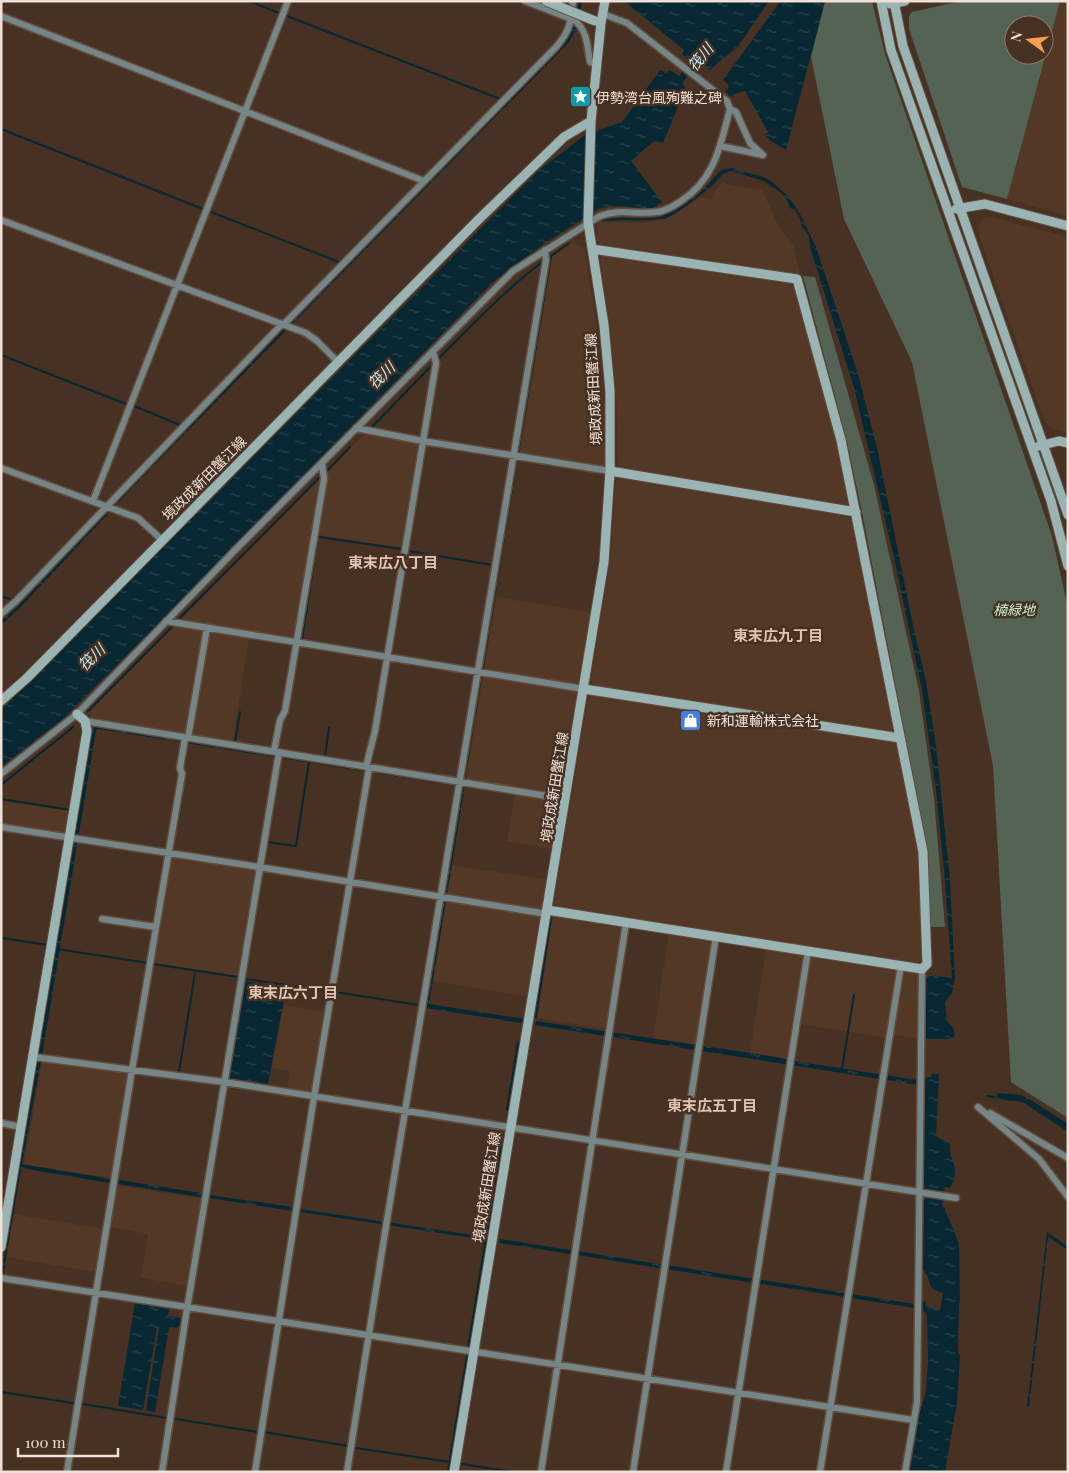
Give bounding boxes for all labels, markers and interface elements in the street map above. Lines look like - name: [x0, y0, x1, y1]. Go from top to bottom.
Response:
- north arrow: [1004, 15, 1054, 65]
- text: N: [1005, 29, 1026, 44]
- water label: 筏川: [683, 38, 719, 75]
- place icon: 伊勢湾台風殉難之碑: [568, 85, 592, 109]
- place label: 伊勢湾台風殉難之碑: [596, 88, 722, 107]
- street label: 境政成新田蟹江線: [581, 333, 605, 445]
- water label: 筏川: [363, 356, 400, 393]
- street label: 境政成新田蟹江線: [158, 432, 250, 524]
- district label: 東末広八丁目: [348, 552, 438, 572]
- park label: 楠緑地: [993, 600, 1037, 619]
- district label: 東末広九丁目: [733, 625, 823, 645]
- water label: 筏川: [73, 638, 110, 675]
- shop icon: 新和運輸株式会社: [679, 708, 703, 732]
- place label: 新和運輸株式会社: [707, 711, 819, 730]
- street label: 境政成新田蟹江線: [536, 730, 572, 844]
- district label: 東末広六丁目: [248, 982, 338, 1002]
- district label: 東末広五丁目: [667, 1095, 757, 1115]
- street label: 境政成新田蟹江線: [468, 1130, 504, 1244]
- scale bar: [18, 1426, 118, 1458]
- text: 100 m: [25, 1432, 66, 1452]

